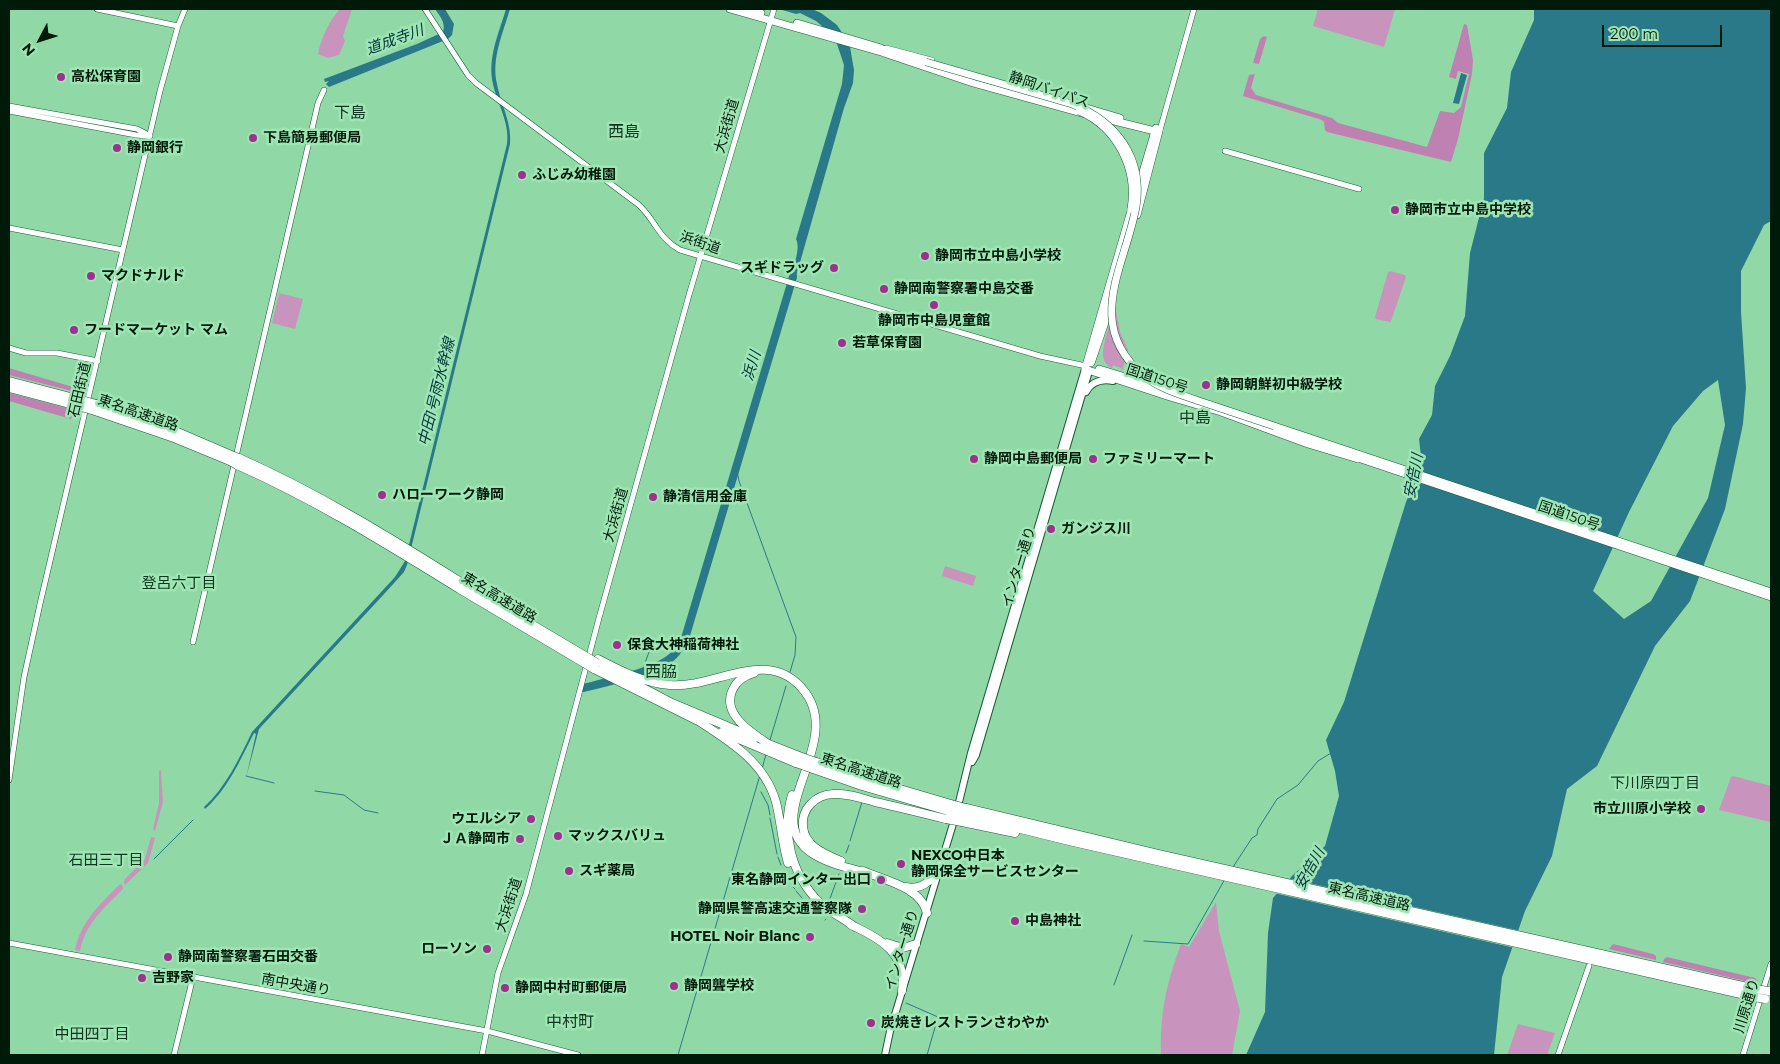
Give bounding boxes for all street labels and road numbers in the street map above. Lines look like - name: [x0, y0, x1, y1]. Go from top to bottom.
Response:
- street label: 静岡バイパス: [1007, 68, 1091, 112]
- street label: 大浜街道: [711, 97, 743, 155]
- street label: 浜街道: [677, 228, 723, 258]
- street label: 石田街道: [66, 361, 94, 419]
- street label: 国道150号: [1124, 361, 1190, 397]
- street label: 東名高速道路: [96, 391, 180, 435]
- street label: 大浜街道: [600, 486, 632, 544]
- street label: 国道150号: [1536, 498, 1602, 534]
- street label: インター通り: [999, 524, 1039, 610]
- street label: 東名高速道路: [459, 569, 539, 627]
- street label: 東名高速道路: [818, 750, 904, 792]
- street label: 大浜街道: [492, 876, 526, 934]
- street label: 東名高速道路: [1326, 879, 1412, 915]
- street label: インター通り: [882, 907, 922, 993]
- street label: 南中央通り: [260, 971, 332, 999]
- street label: 川原通り: [1731, 977, 1763, 1035]

